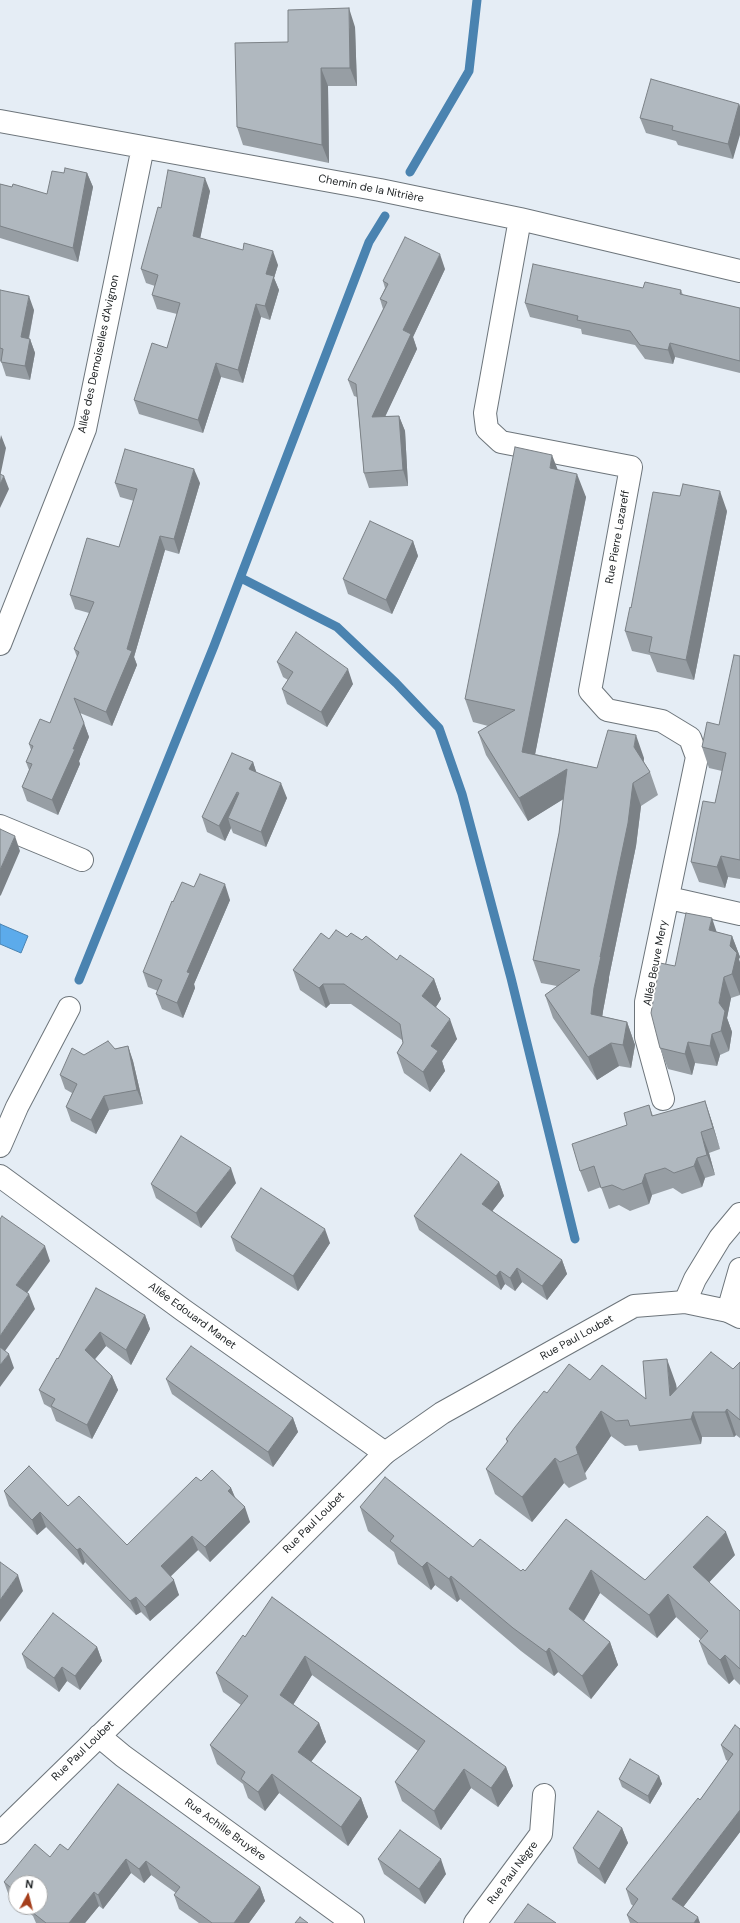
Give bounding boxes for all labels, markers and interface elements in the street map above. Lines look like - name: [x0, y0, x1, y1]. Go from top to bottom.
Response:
- street label: Chemin de la Nitrière: [317, 172, 425, 206]
- street label: Allée des Demoiselles d'Avignon: [76, 273, 122, 435]
- street label: Rue Pierre Lazareff: [603, 489, 633, 585]
- street label: Allée Beuve Mery: [641, 919, 671, 1007]
- street label: Allée Edouard Manet: [146, 1280, 238, 1352]
- street label: Rue Paul Loubet: [538, 1312, 616, 1364]
- street label: Rue Paul Loubet: [281, 1490, 347, 1556]
- street label: Rue Paul Loubet: [49, 1718, 117, 1784]
- street label: Rue Achille Bruyère: [182, 1796, 268, 1864]
- street label: Rue Paul Nègre: [485, 1839, 541, 1907]
- north arrow: [8, 1875, 48, 1915]
- text: N: [25, 1877, 34, 1892]

